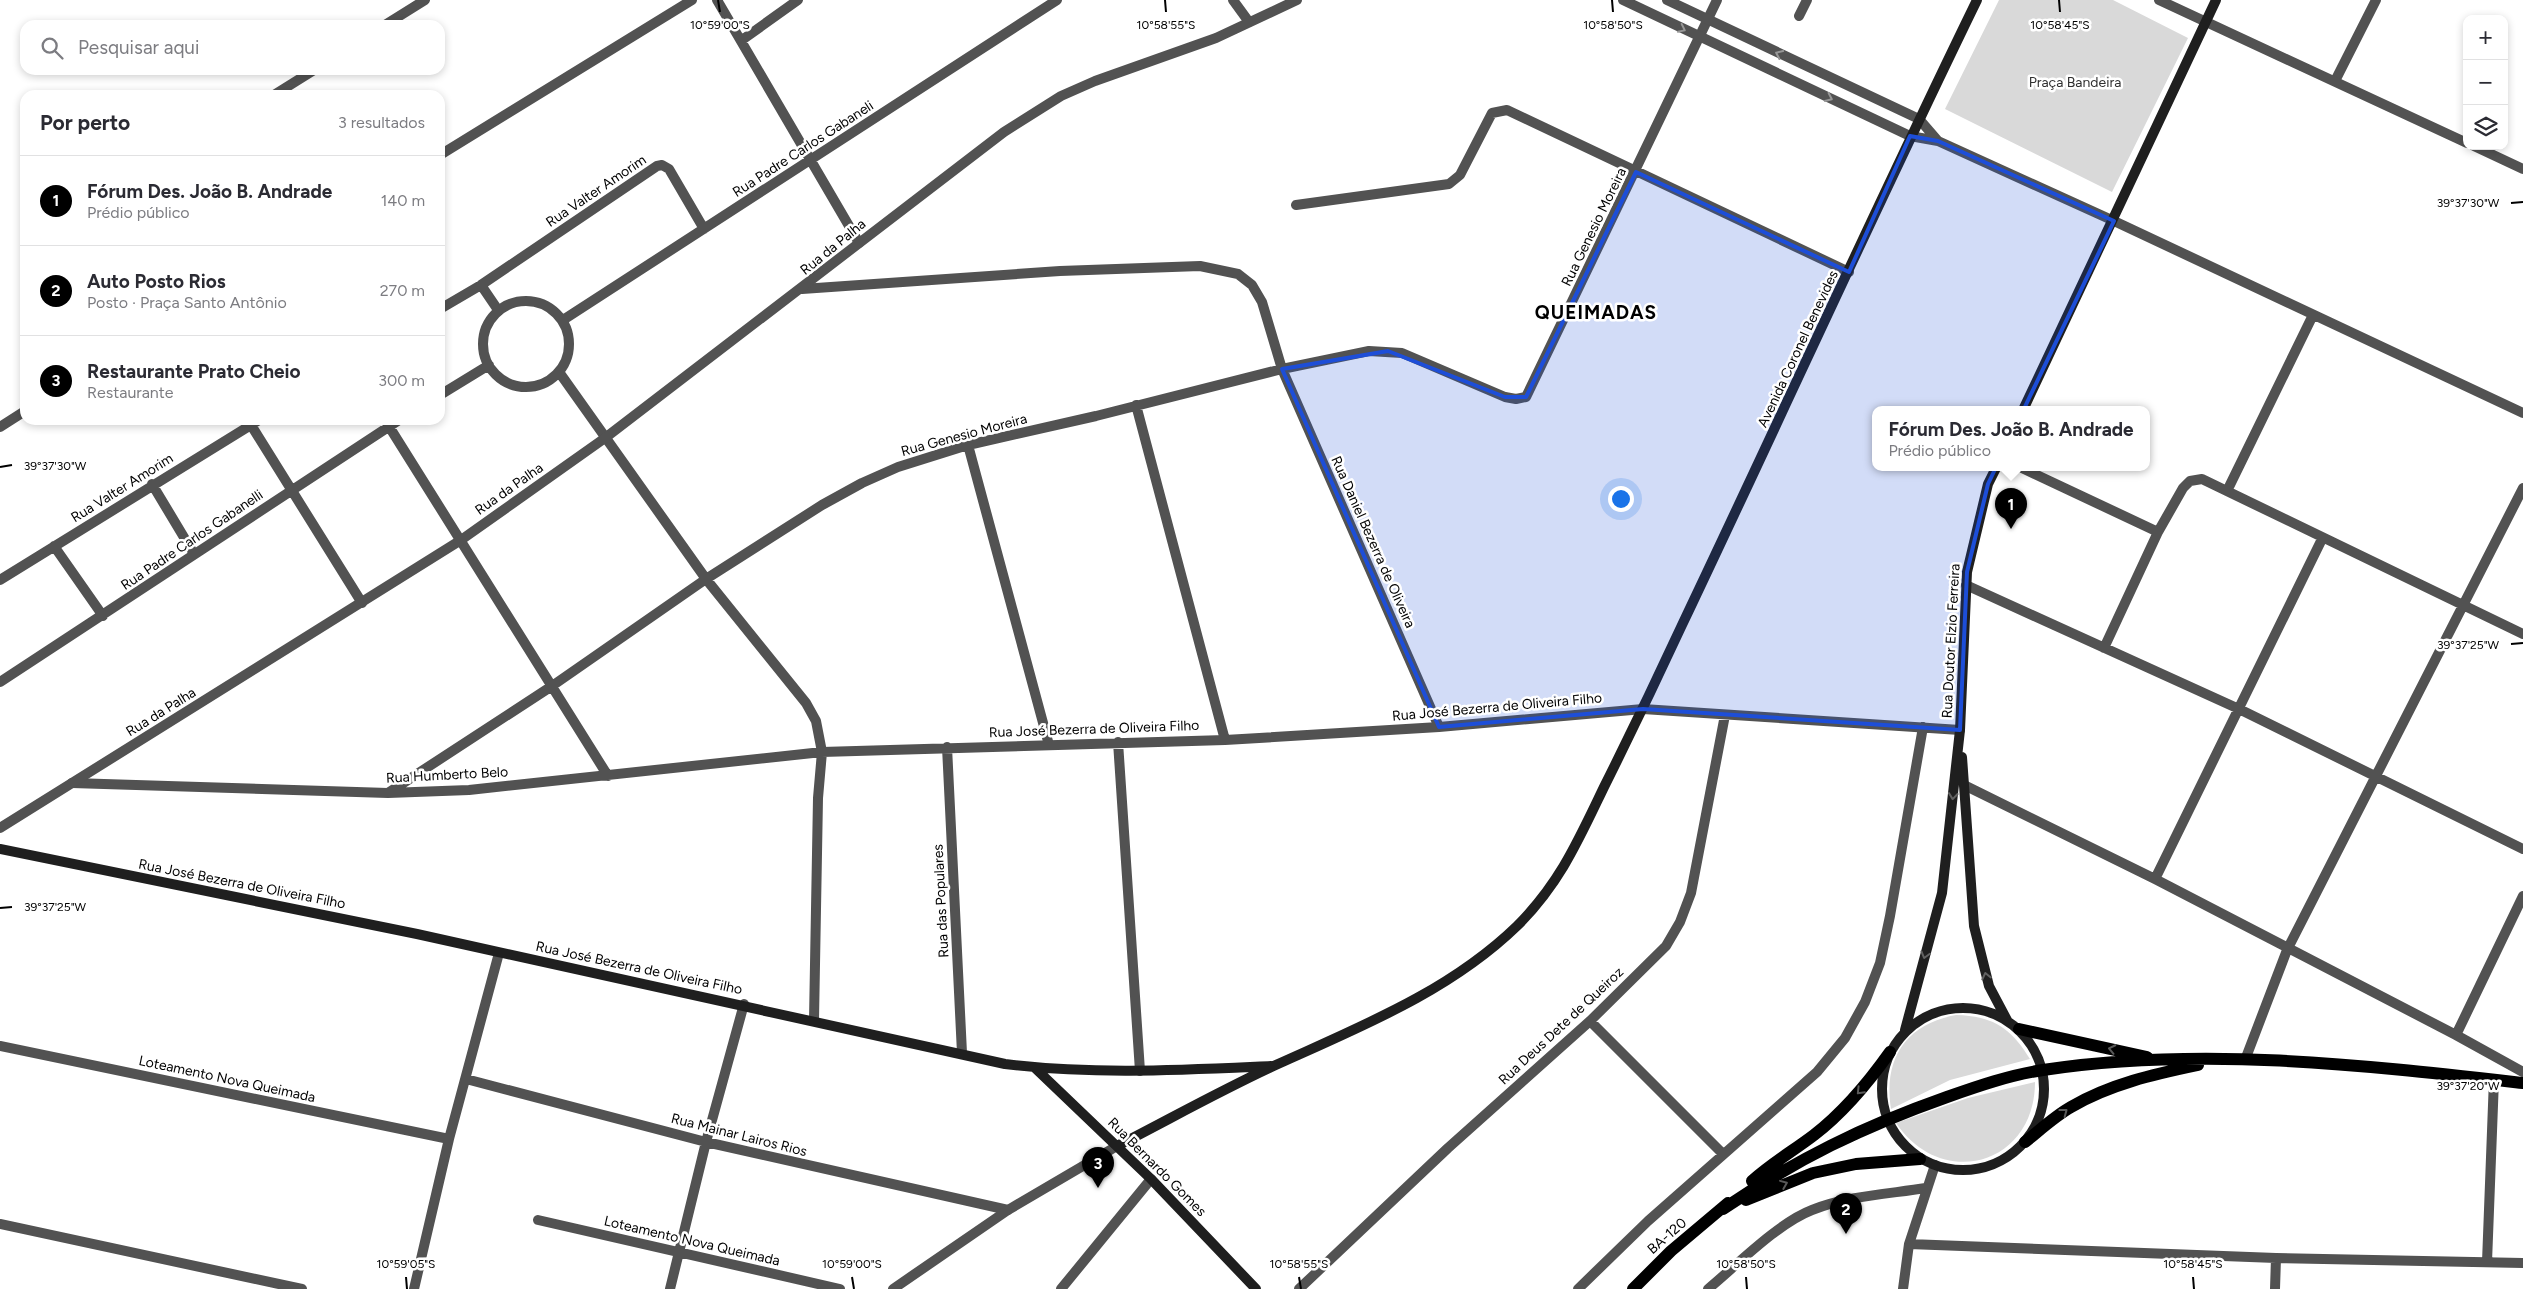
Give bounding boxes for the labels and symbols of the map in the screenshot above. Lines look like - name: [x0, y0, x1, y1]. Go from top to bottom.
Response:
- text: 10°59'00"S: [690, 18, 750, 32]
- text: 10°58'55"S: [1137, 18, 1195, 32]
- text: 10°58'50"S: [1583, 18, 1643, 32]
- text: 10°58'45"S: [2030, 18, 2090, 32]
- one-way arrow: [1677, 23, 1686, 33]
- one-way arrow: [1775, 50, 1784, 61]
- park label: Praça Bandeira: [2029, 74, 2121, 91]
- one-way arrow: [1824, 92, 1833, 103]
- street label: Rua Padre Carlos Gabaneli: [729, 97, 877, 201]
- street label: Rua Valter Amorim: [543, 151, 649, 231]
- street label: Rua Genesio Moreira: [1558, 165, 1630, 289]
- text: 39°37'30"W: [2437, 196, 2500, 210]
- street label: Rua da Palha: [797, 215, 869, 279]
- street label: Avenida Coronel Benevides: [1754, 268, 1842, 430]
- district label: QUEIMADAS: [1535, 301, 1657, 324]
- street label: Rua Genesio Moreira: [899, 410, 1029, 460]
- street label: Rua Valter Amorim: [68, 450, 176, 526]
- street label: Rua Daniel Bezerra de Oliveira: [1327, 453, 1419, 631]
- text: 39°37'30"W: [24, 459, 87, 473]
- street label: Rua da Palha: [472, 459, 546, 519]
- street label: Rua Padre Carlos Gabanelli: [118, 486, 266, 594]
- your location: [1608, 486, 1634, 512]
- pin: 1: [1995, 488, 2027, 529]
- street label: Rua Doutor Elzio Ferreira: [1938, 563, 1964, 719]
- text: 39°37'25"W: [2437, 638, 2500, 652]
- street label: Rua da Palha: [123, 684, 199, 740]
- street label: Rua José Bezerra de Oliveira Filho: [1391, 689, 1603, 725]
- street label: Rua José Bezerra de Oliveira Filho: [988, 717, 1200, 741]
- street label: Rua Humberto Belo: [386, 763, 508, 787]
- one-way arrow: [1948, 792, 1959, 800]
- street label: Rua das Populares: [930, 844, 952, 958]
- street label: Rua José Bezerra de Oliveira Filho: [137, 856, 347, 912]
- text: 39°37'25"W: [24, 900, 87, 914]
- street label: Rua José Bezerra de Oliveira Filho: [534, 938, 744, 998]
- one-way arrow: [1920, 951, 1931, 960]
- street label: Rua Deus Dete de Queiroz: [1495, 964, 1627, 1088]
- one-way arrow: [1981, 971, 1992, 980]
- one-way arrow: [2108, 1044, 2116, 1055]
- street label: Loteamento Nova Queimada: [137, 1052, 317, 1106]
- text: 39°37'20"W: [2437, 1079, 2500, 1093]
- one-way arrow: [1857, 1085, 1866, 1094]
- one-way arrow: [2058, 1109, 2068, 1118]
- street label: Rua Mainar Lairos Rios: [669, 1110, 809, 1160]
- street label: Rua Bernardo Gomes: [1104, 1114, 1210, 1220]
- pin: 3: [1082, 1147, 1114, 1188]
- one-way arrow: [1779, 1180, 1788, 1191]
- pin: 2: [1830, 1193, 1862, 1234]
- street label: Loteamento Nova Queimada: [602, 1212, 782, 1270]
- street label: BA-120: [1644, 1214, 1690, 1258]
- text: 10°59'05"S: [377, 1257, 435, 1271]
- text: 10°59'00"S: [822, 1257, 882, 1271]
- text: 10°58'55"S: [1270, 1257, 1328, 1271]
- text: 10°58'50"S: [1716, 1257, 1776, 1271]
- text: 10°58'45"S: [2163, 1257, 2223, 1271]

